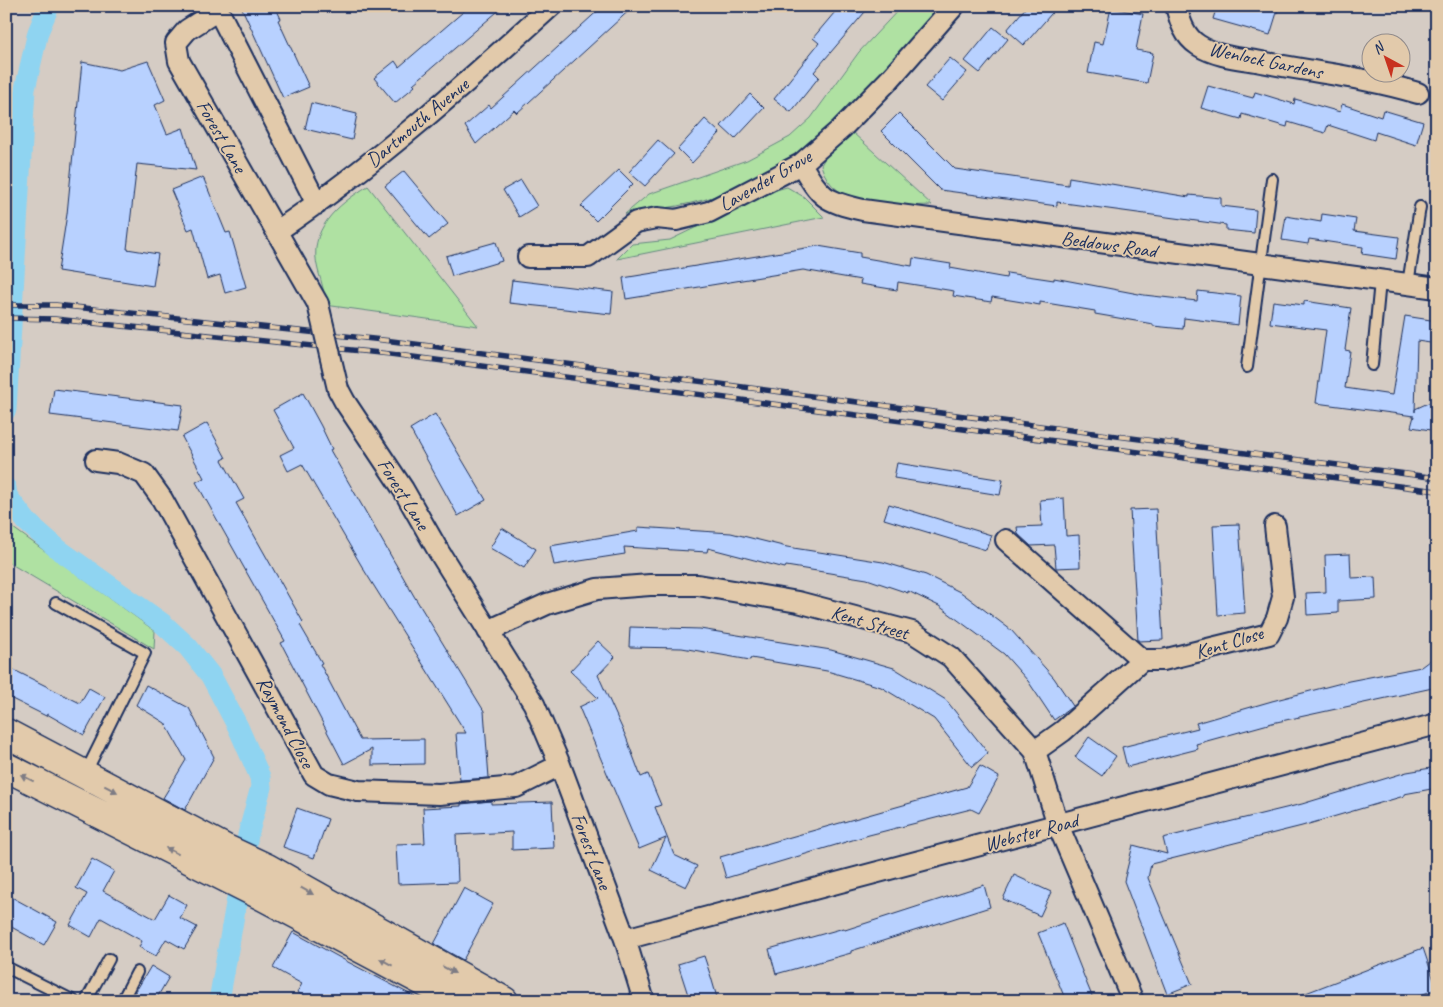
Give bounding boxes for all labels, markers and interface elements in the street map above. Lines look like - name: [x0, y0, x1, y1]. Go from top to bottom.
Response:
- north arrow: [1360, 32, 1410, 82]
- street label: Wenlock Gardens: [1207, 36, 1327, 85]
- text: N: [1369, 38, 1389, 58]
- street label: Dartmouth Avenue: [361, 71, 475, 173]
- street label: Forest Lane: [191, 95, 253, 178]
- street label: Lavender Grove: [715, 143, 817, 217]
- street label: Beddows Road: [1060, 225, 1161, 264]
- street label: Forest Lane: [372, 454, 436, 536]
- street label: Kent Street: [828, 600, 914, 646]
- street label: Kent Close: [1192, 620, 1267, 665]
- street label: Raymond Close: [251, 672, 321, 774]
- one-way arrow: [20, 774, 35, 782]
- one-way arrow: [104, 785, 119, 793]
- street label: Webster Road: [982, 807, 1084, 857]
- street label: Forest Lane: [566, 809, 618, 894]
- one-way arrow: [165, 847, 179, 855]
- one-way arrow: [301, 886, 314, 895]
- one-way arrow: [379, 957, 393, 966]
- one-way arrow: [442, 966, 456, 974]

